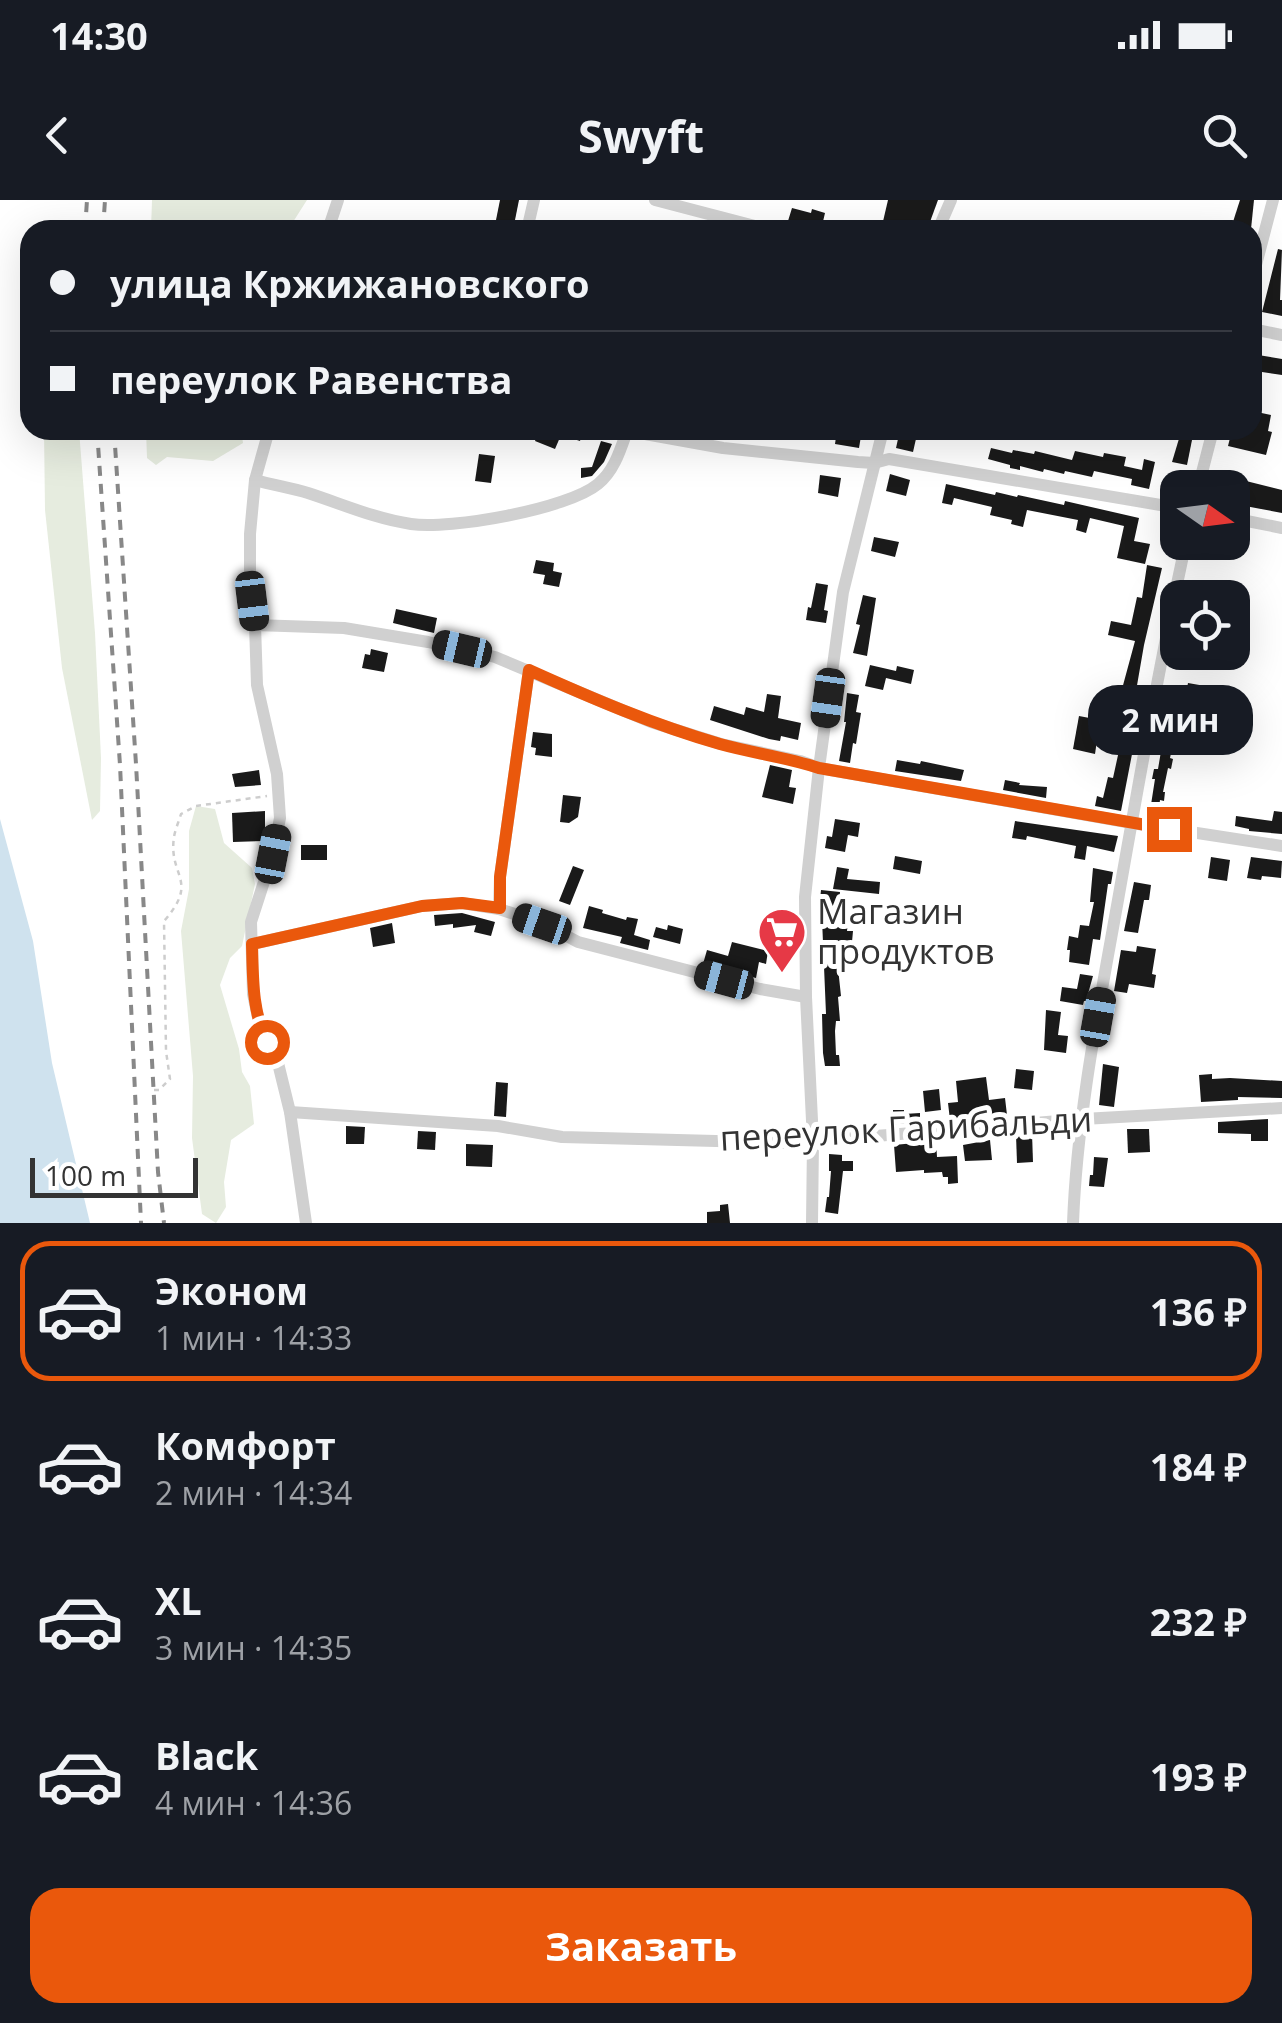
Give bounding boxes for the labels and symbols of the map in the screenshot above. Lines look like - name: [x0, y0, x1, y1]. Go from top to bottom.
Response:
- north arrow: [1160, 470, 1250, 560]
- car: [233, 569, 271, 633]
- car: [429, 628, 495, 670]
- car: [809, 666, 847, 730]
- callout: 2 мин: [1086, 684, 1252, 754]
- route end: [1147, 807, 1192, 852]
- car: [253, 822, 293, 886]
- place label: Магазин продуктов: [817, 887, 995, 974]
- car: [509, 900, 575, 948]
- supermarket icon: Магазин продуктов: [756, 906, 808, 974]
- car: [691, 958, 757, 1002]
- car: [1078, 985, 1118, 1049]
- route start: [245, 1020, 290, 1065]
- street label: переулок Гарибальди: [719, 1094, 1093, 1161]
- scale bar: [30, 1153, 198, 1198]

